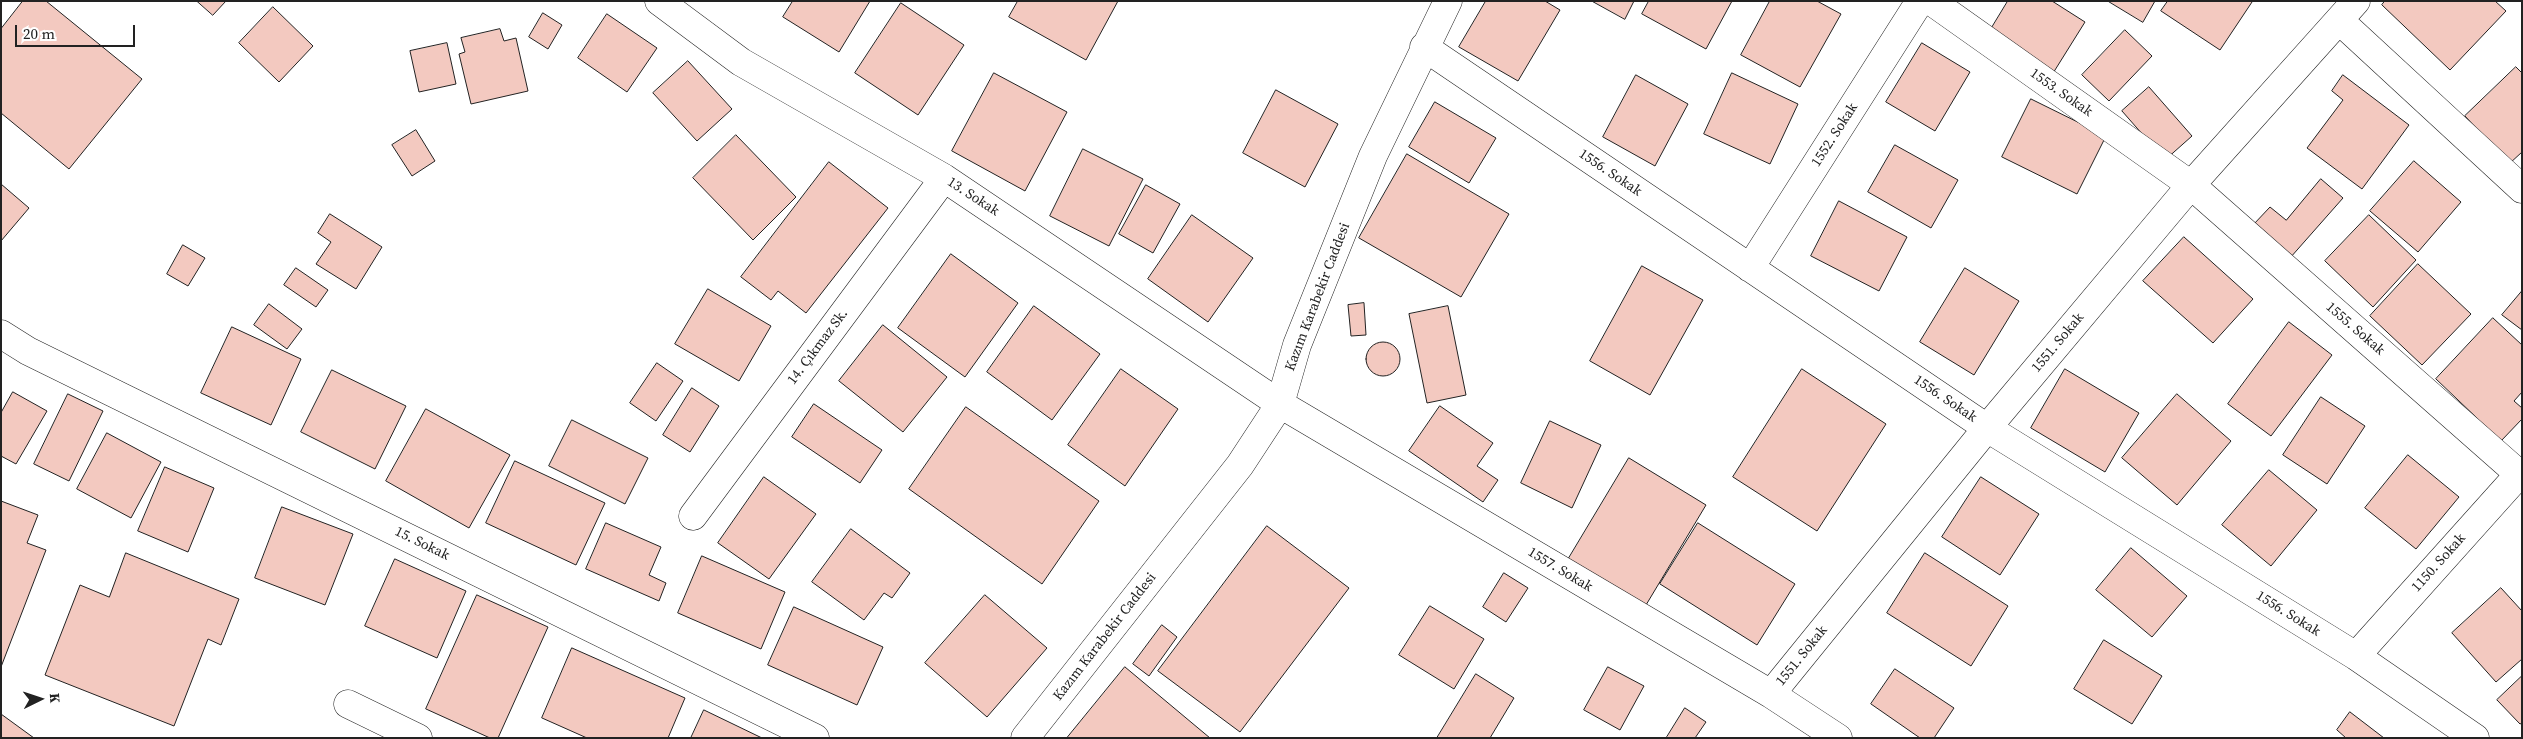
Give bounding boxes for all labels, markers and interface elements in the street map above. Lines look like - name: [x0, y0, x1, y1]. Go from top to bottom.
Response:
- scale bar: [18, 15, 138, 47]
- text: 20 m: [23, 23, 55, 44]
- street label: 1553. Sokak: [2026, 65, 2096, 121]
- street label: 1552. Sokak: [1808, 100, 1862, 170]
- street label: 1556. Sokak: [1575, 146, 1645, 200]
- street label: 13. Sokak: [944, 174, 1002, 220]
- street label: Kazım Karabekir Caddesi: [1282, 221, 1354, 373]
- street label: 1555. Sokak: [2322, 299, 2388, 359]
- street label: 14. Çıkmaz Sk.: [784, 306, 852, 388]
- street label: 1551. Sokak: [2028, 310, 2088, 376]
- street label: 1556. Sokak: [1910, 372, 1980, 426]
- street label: 15. Sokak: [392, 524, 452, 564]
- street label: 1150. Sokak: [2408, 530, 2470, 596]
- street label: 1557. Sokak: [1525, 544, 1595, 596]
- street label: Kazım Karabekir Caddesi: [1050, 570, 1160, 704]
- street label: 1556. Sokak: [2253, 588, 2323, 640]
- street label: 1551. Sokak: [1773, 622, 1831, 690]
- north arrow: [15, 674, 65, 724]
- text: K: [45, 692, 65, 704]

